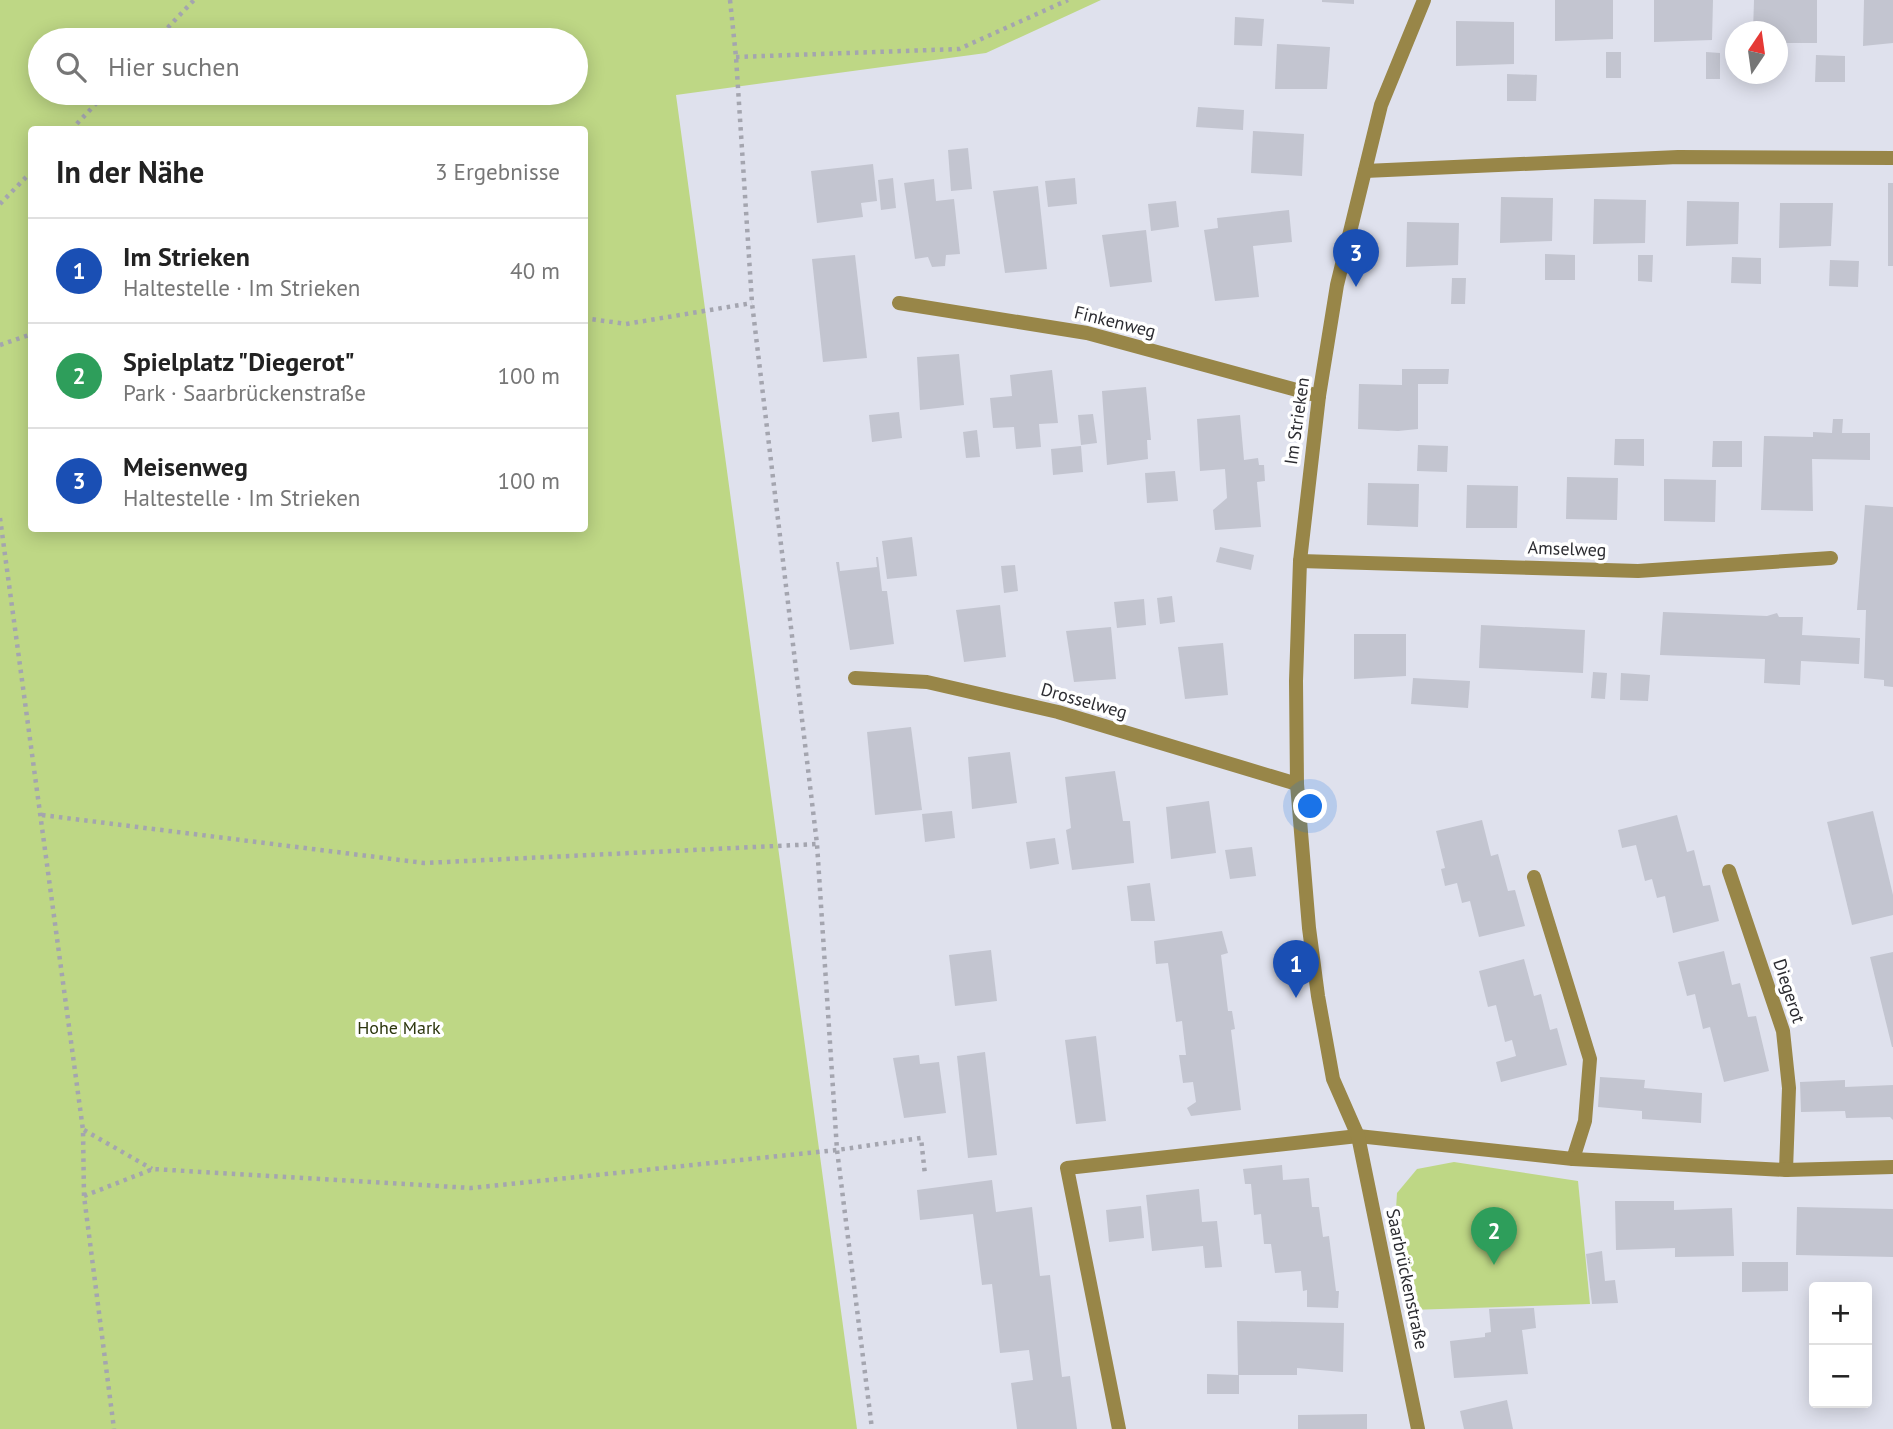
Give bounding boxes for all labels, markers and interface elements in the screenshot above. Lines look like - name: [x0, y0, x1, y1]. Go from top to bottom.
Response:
- north arrow: [1725, 21, 1788, 84]
- search box: [28, 28, 588, 105]
- icon: search: [52, 48, 90, 86]
- text: Hier suchen: [108, 50, 240, 83]
- text: In der Nähe: [56, 152, 204, 191]
- text: 3 Ergebnisse: [435, 157, 560, 186]
- pin: 3: [1333, 229, 1379, 287]
- text: Im Strieken: [123, 240, 250, 273]
- text: 1: [72, 256, 86, 285]
- text: 40 m: [510, 256, 560, 285]
- text: Haltestelle · Im Strieken: [123, 273, 360, 302]
- street label: Finkenweg: [1072, 300, 1158, 343]
- text: Spielplatz "Diegerot": [123, 345, 355, 378]
- text: 2: [72, 361, 86, 390]
- text: 100 m: [498, 361, 560, 390]
- street label: Im Strieken: [1279, 376, 1314, 466]
- text: Park · Saarbrückenstraße: [123, 378, 366, 407]
- text: Meisenweg: [123, 450, 248, 483]
- text: 3: [72, 466, 86, 495]
- text: 100 m: [498, 466, 560, 495]
- text: Haltestelle · Im Strieken: [123, 483, 360, 512]
- street label: Amselweg: [1527, 536, 1607, 561]
- street label: Drosselweg: [1038, 677, 1130, 724]
- your location: [1293, 789, 1327, 823]
- pin: 1: [1273, 940, 1319, 998]
- street label: Diegerot: [1768, 956, 1811, 1026]
- park label: Hohe Mark: [357, 1016, 441, 1039]
- street label: Saarbrückenstraße: [1381, 1207, 1434, 1351]
- pin: 2: [1471, 1207, 1517, 1265]
- map controls: [1809, 1282, 1872, 1408]
- button: +: [1809, 1282, 1872, 1345]
- button: −: [1809, 1345, 1872, 1408]

